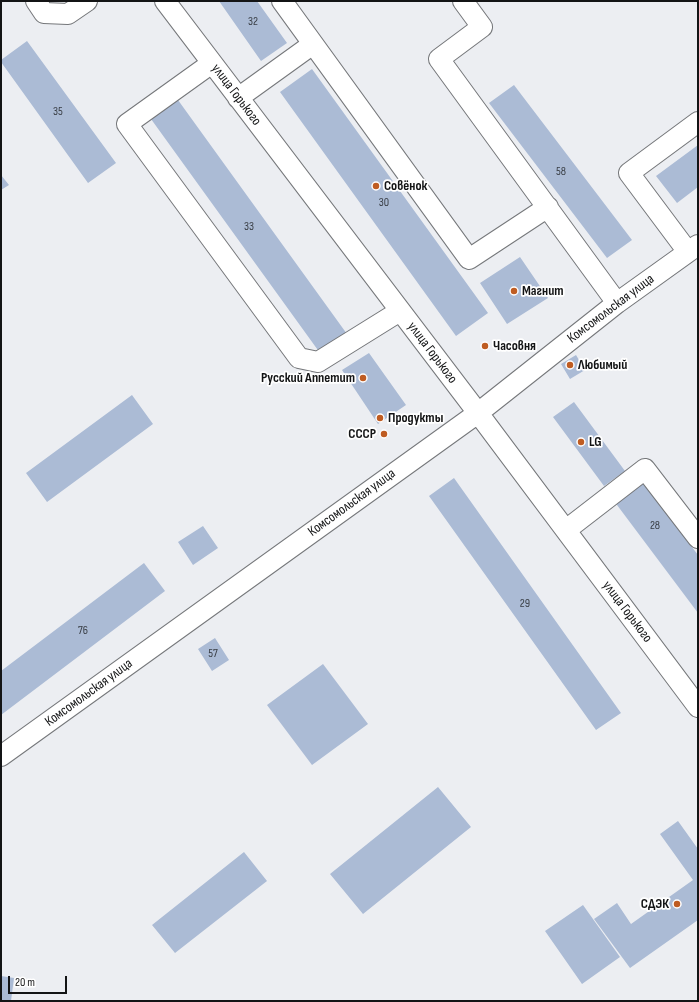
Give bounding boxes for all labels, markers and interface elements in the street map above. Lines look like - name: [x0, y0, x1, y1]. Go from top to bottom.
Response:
- house number: 32: [248, 15, 258, 29]
- street label: улица Горького: [207, 61, 265, 129]
- house number: 35: [53, 105, 63, 119]
- house number: 58: [556, 165, 566, 179]
- place label: Совёнок: [384, 178, 427, 194]
- marker: Совёнок: [371, 181, 381, 191]
- house number: 30: [379, 196, 389, 210]
- house number: 33: [244, 220, 254, 234]
- street label: Комсомольская улица: [564, 271, 658, 347]
- place label: Магнит: [522, 283, 564, 299]
- marker: Магнит: [509, 286, 519, 296]
- street label: улица Горького: [403, 319, 461, 387]
- place label: Часовня: [493, 338, 536, 354]
- marker: Часовня: [480, 341, 490, 351]
- place label: Любимый: [578, 357, 627, 373]
- marker: Любимый: [565, 360, 575, 370]
- place label: Русский Аппетит: [261, 370, 355, 386]
- marker: Русский Аппетит: [358, 373, 368, 383]
- place label: Продукты: [388, 410, 443, 426]
- marker: Продукты: [375, 413, 385, 423]
- place label: СССР: [348, 426, 376, 442]
- marker: СССР: [379, 429, 389, 439]
- place label: LG: [589, 434, 602, 450]
- marker: LG: [576, 437, 586, 447]
- street label: Комсомольская улица: [305, 466, 399, 540]
- house number: 28: [650, 519, 660, 533]
- street label: улица Горького: [598, 578, 656, 646]
- house number: 29: [520, 597, 530, 611]
- house number: 76: [78, 624, 88, 638]
- house number: 57: [208, 647, 218, 661]
- street label: Комсомольская улица: [42, 656, 136, 730]
- place label: СДЭК: [641, 896, 669, 912]
- marker: СДЭК: [672, 899, 682, 909]
- scale bar: [10, 968, 69, 994]
- text: 20 m: [15, 975, 35, 990]

